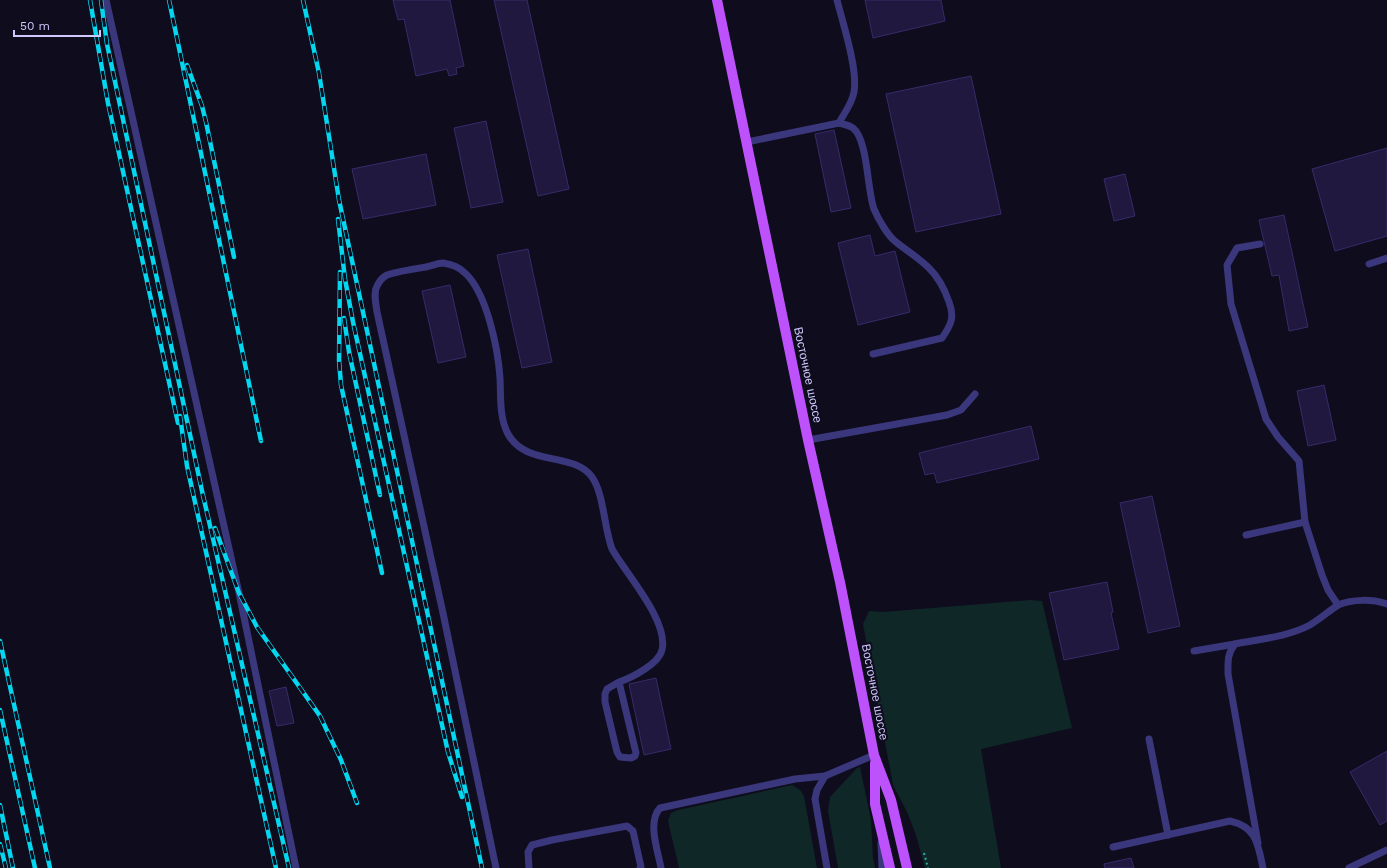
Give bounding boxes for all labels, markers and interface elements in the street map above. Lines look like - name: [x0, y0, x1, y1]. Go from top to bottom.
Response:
- scale bar: [14, 12, 100, 38]
- text: 50 m: [20, 19, 50, 33]
- street label: Восточное шоссе: [791, 326, 825, 425]
- street label: Восточное шоссе: [859, 643, 891, 742]

